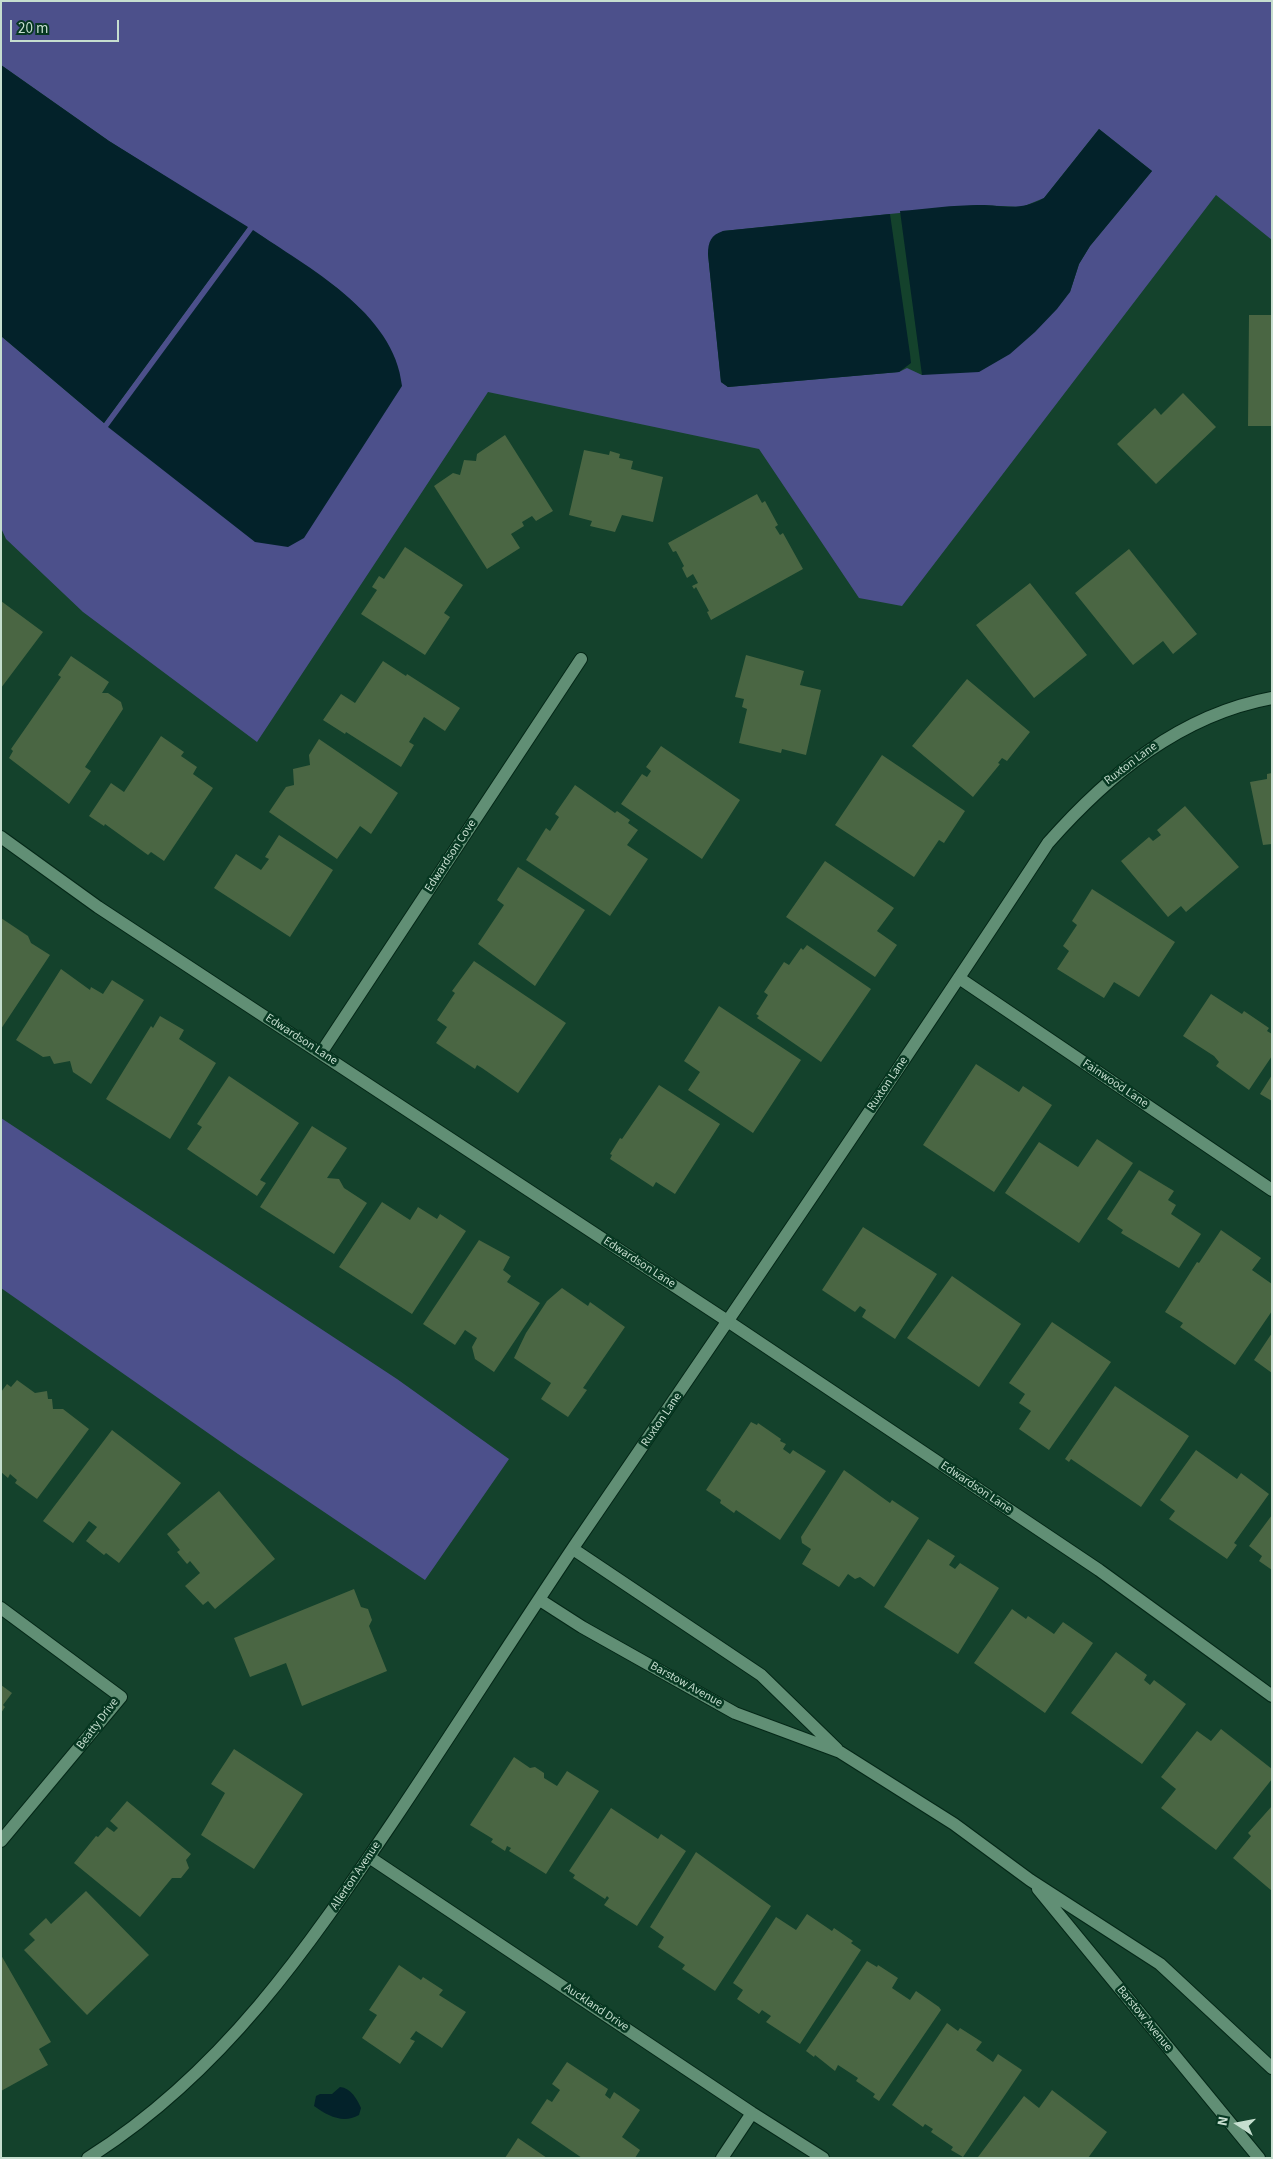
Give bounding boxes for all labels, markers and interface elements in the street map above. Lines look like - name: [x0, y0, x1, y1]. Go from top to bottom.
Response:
- scale bar: [12, 10, 121, 42]
- text: 20 m: [18, 18, 48, 39]
- street label: Ruxton Lane: [1102, 740, 1160, 788]
- street label: Edwardson Cove: [422, 817, 480, 895]
- street label: Edwardson Lane: [262, 1011, 340, 1069]
- street label: Ruxton Lane: [865, 1054, 911, 1114]
- street label: Fainwood Lane: [1079, 1057, 1151, 1111]
- street label: Edwardson Lane: [600, 1234, 678, 1292]
- street label: Ruxton Lane: [639, 1390, 685, 1450]
- street label: Edwardson Lane: [938, 1459, 1014, 1517]
- street label: Barstow Avenue: [647, 1659, 725, 1711]
- street label: Beatty Drive: [74, 1695, 122, 1753]
- street label: Allerton Avenue: [328, 1839, 384, 1913]
- street label: Auckland Drive: [561, 1981, 631, 2035]
- street label: Barstow Avenue: [1113, 1983, 1175, 2055]
- north arrow: [1213, 2099, 1263, 2149]
- text: N: [1213, 2115, 1234, 2128]

